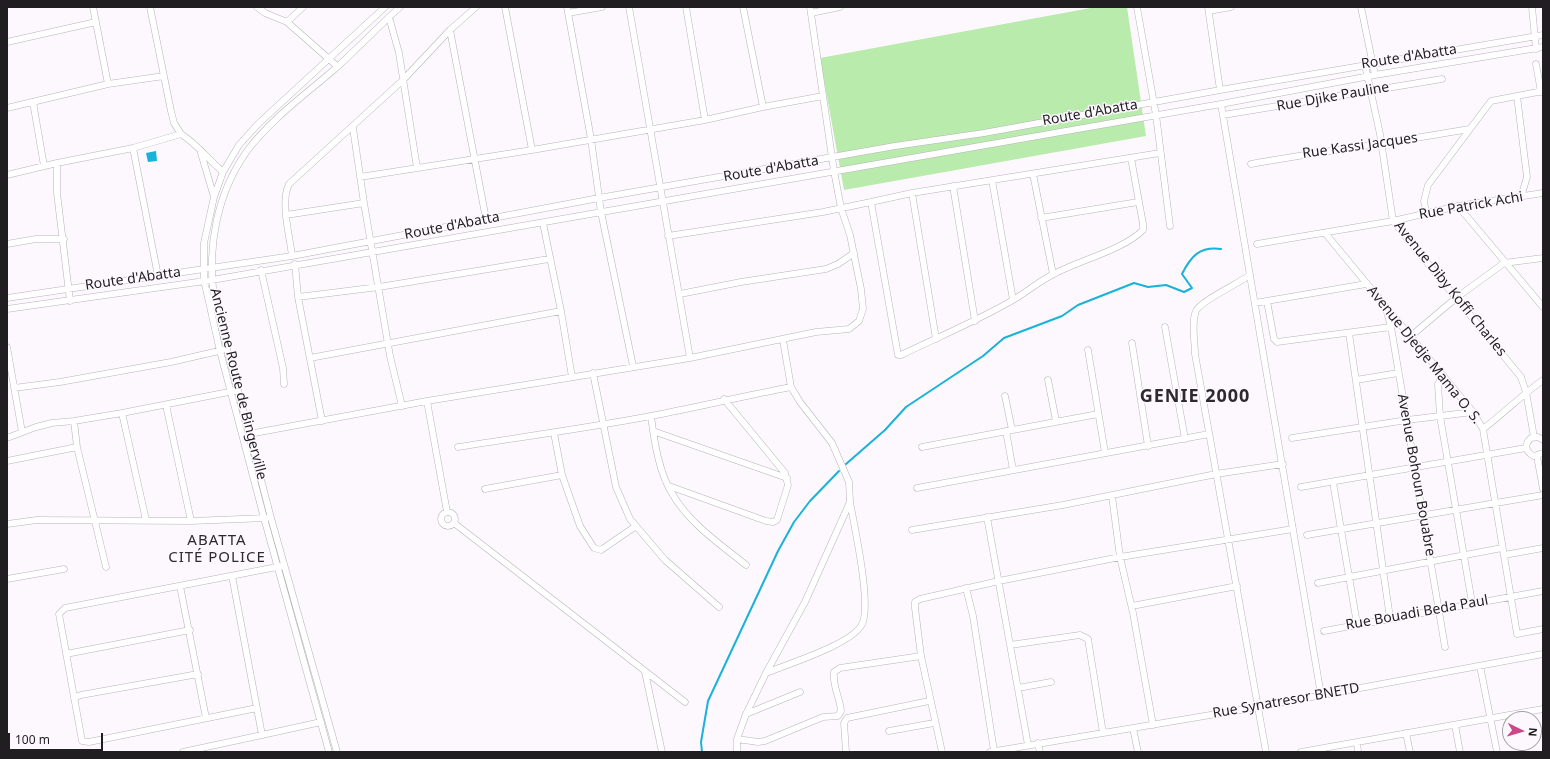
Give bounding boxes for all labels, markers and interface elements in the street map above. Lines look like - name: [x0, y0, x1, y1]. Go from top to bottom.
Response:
- street label: Route d'Abatta: [1360, 41, 1458, 73]
- street label: Rue Djike Pauline: [1275, 79, 1391, 115]
- street label: Route d'Abatta: [1041, 96, 1139, 130]
- street label: Rue Kassi Jacques: [1301, 130, 1419, 162]
- street label: Route d'Abatta: [722, 152, 820, 186]
- street label: Rue Patrick Achi: [1418, 189, 1524, 223]
- street label: Route d'Abatta: [403, 209, 501, 243]
- street label: Avenue Diby Koffi Charles: [1390, 218, 1510, 360]
- street label: Route d'Abatta: [84, 264, 182, 294]
- street label: Avenue Djedje Mama O. S.: [1363, 283, 1485, 427]
- street label: Ancienne Route de Bingerville: [206, 287, 270, 481]
- district label: GENIE 2000: [1140, 386, 1250, 408]
- street label: Avenue Bohoun Bouabre: [1393, 393, 1439, 557]
- district label: ABATTA CITÉ POLICE: [168, 532, 266, 567]
- street label: Rue Bouadi Beda Paul: [1344, 592, 1490, 634]
- street label: Rue Synatresor BNETD: [1211, 680, 1361, 722]
- north arrow: [1502, 711, 1542, 751]
- scale bar: [10, 725, 105, 751]
- text: N: [1526, 727, 1541, 737]
- text: 100 m: [15, 731, 50, 748]

